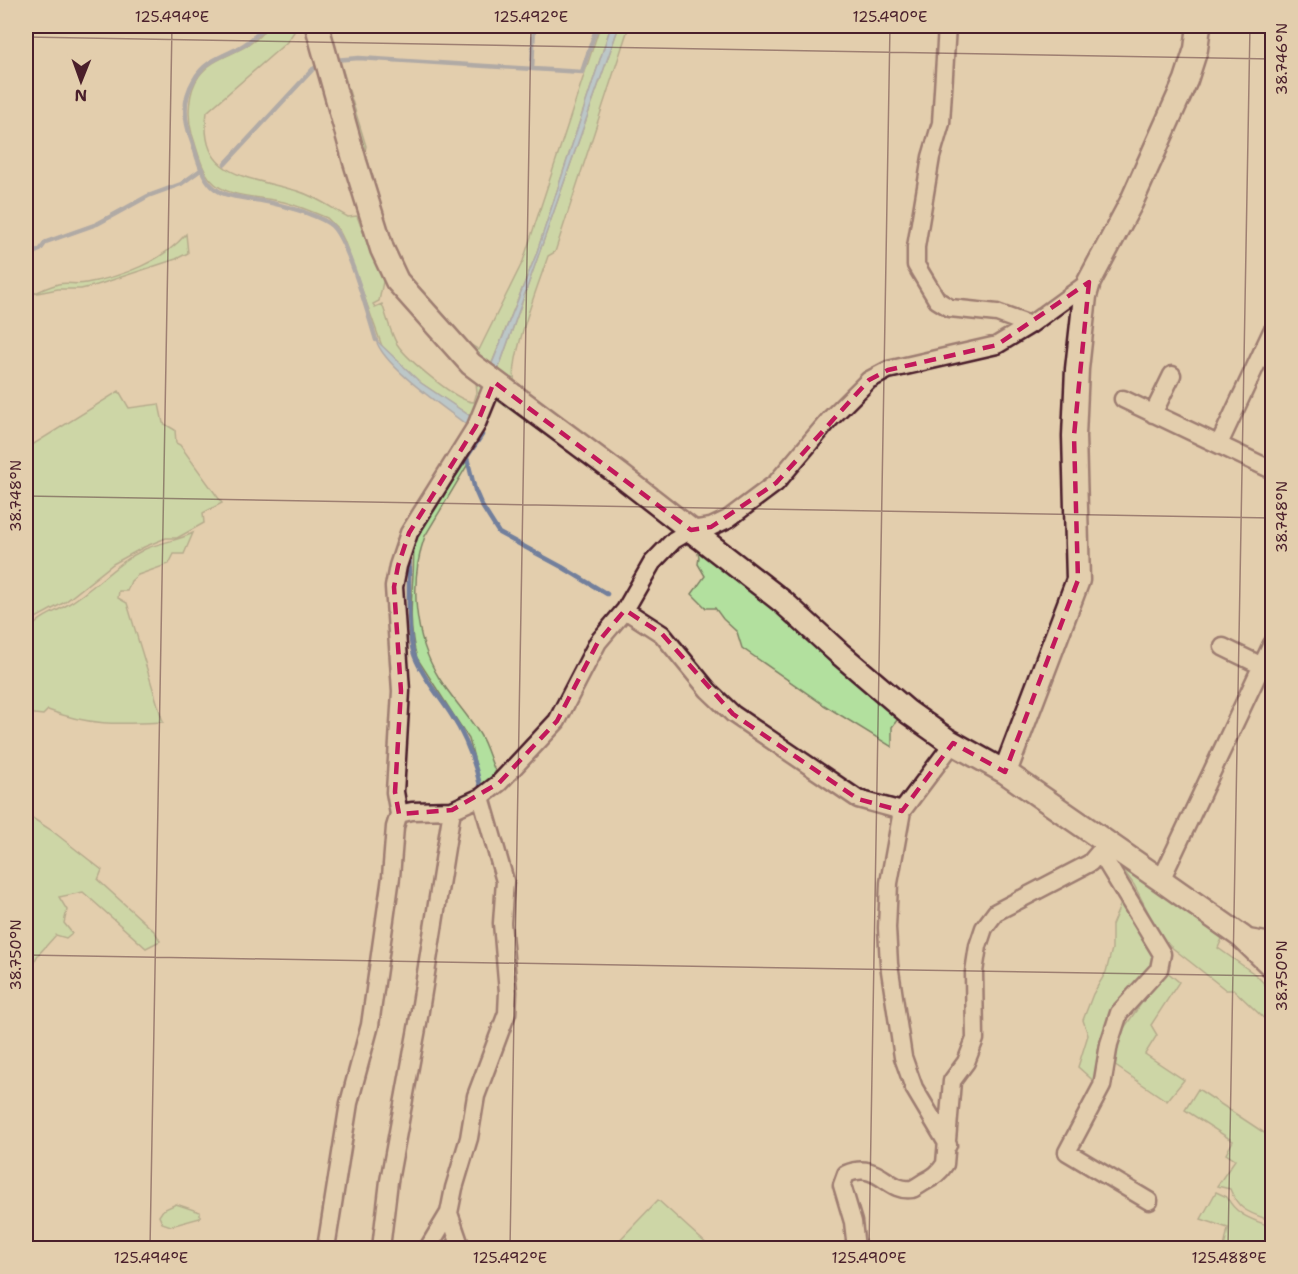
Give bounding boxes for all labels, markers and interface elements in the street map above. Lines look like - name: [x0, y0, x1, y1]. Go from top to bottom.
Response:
- text: 125.494°E: [135, 7, 209, 27]
- text: 125.492°E: [494, 7, 568, 27]
- text: 125.490°E: [853, 7, 927, 27]
- text: 38.746°N: [1272, 23, 1292, 95]
- north arrow: [51, 51, 111, 111]
- text: N: [74, 85, 87, 106]
- text: 38.748°N: [6, 460, 26, 532]
- text: 38.748°N: [1272, 481, 1292, 553]
- text: 38.750°N: [6, 919, 26, 991]
- text: 38.750°N: [1272, 940, 1292, 1012]
- text: 125.494°E: [114, 1248, 188, 1268]
- text: 125.492°E: [473, 1248, 547, 1268]
- text: 125.490°E: [832, 1248, 906, 1268]
- text: 125.488°E: [1191, 1248, 1267, 1268]

